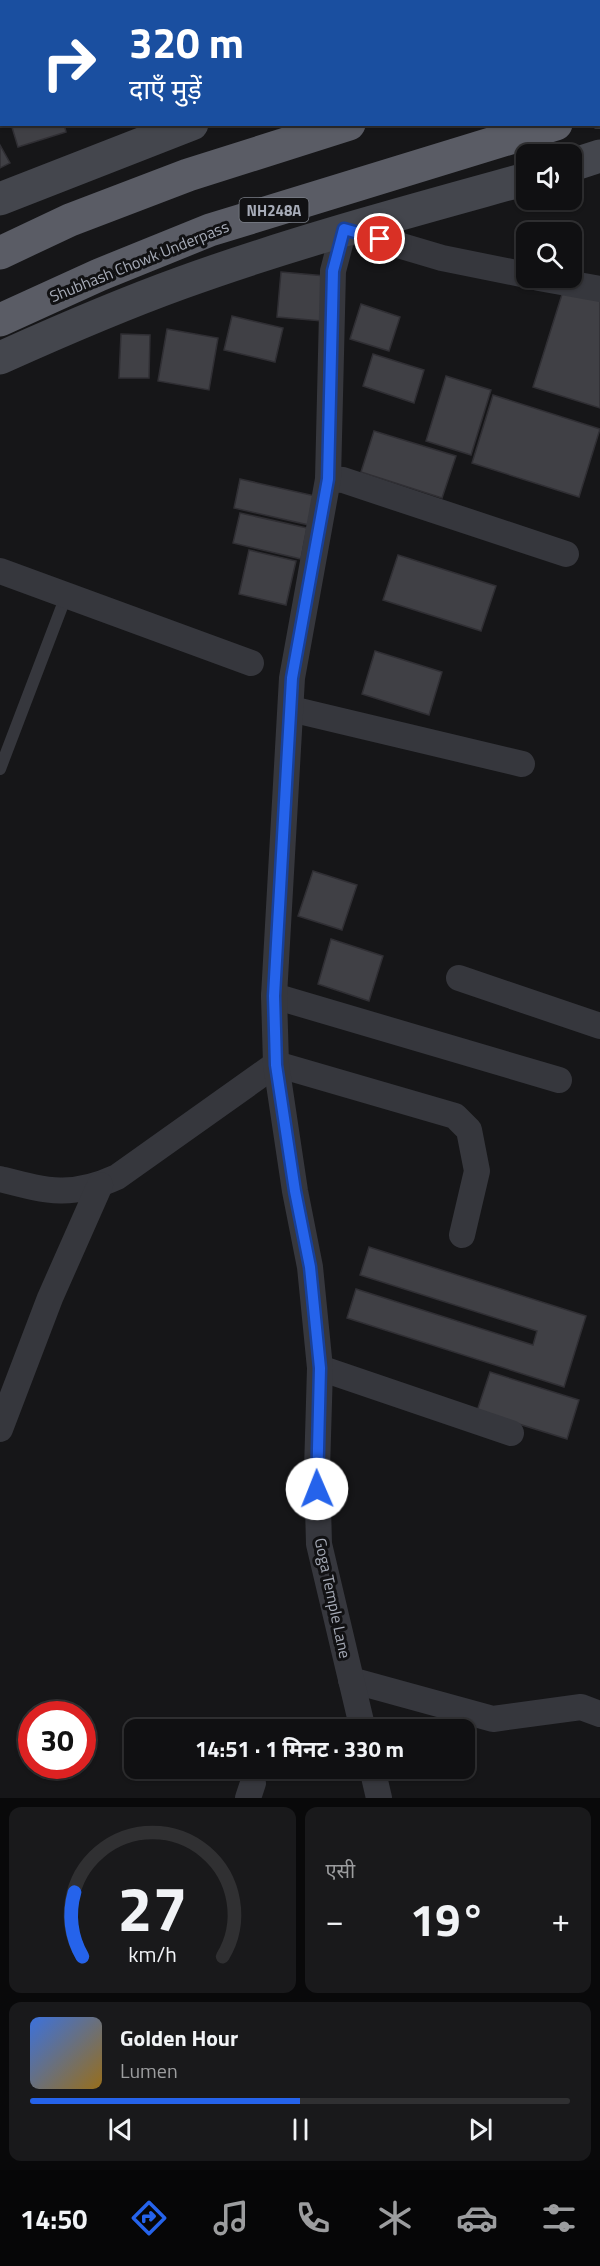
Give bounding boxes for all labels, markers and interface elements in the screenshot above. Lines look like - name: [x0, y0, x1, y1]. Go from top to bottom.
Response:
- text: 320 m: [129, 10, 244, 74]
- icon: right: [30, 24, 108, 102]
- text: दाएँ मुड़ें: [129, 68, 202, 109]
- map controls: [516, 144, 582, 288]
- button: sound: [516, 144, 582, 210]
- road number: NH248A: [240, 198, 308, 222]
- pin: [354, 213, 405, 264]
- street label: Shubhash Chowk Underpass: [46, 214, 232, 308]
- icon: arrive: [363, 222, 396, 255]
- button: search: [516, 222, 582, 288]
- position arrow: [285, 1457, 349, 1521]
- street label: Goga Temple Lane: [309, 1536, 357, 1660]
- speed limit sign: 30: [18, 1701, 96, 1779]
- text: 14:51 · 1 मिनट · 330 m: [195, 1732, 404, 1766]
- text: एसी: [326, 1855, 355, 1886]
- text: 27: [117, 1860, 187, 1955]
- text: 19°: [410, 1885, 486, 1953]
- text: −: [326, 1895, 344, 1945]
- text: +: [552, 1895, 570, 1945]
- text: km/h: [128, 1938, 177, 1970]
- text: Golden Hour: [120, 2021, 238, 2055]
- text: Lumen: [120, 2055, 178, 2086]
- icon: previous: [104, 2113, 137, 2146]
- icon: pause: [284, 2113, 317, 2146]
- icon: next: [464, 2113, 497, 2146]
- icon: directions: [128, 2197, 170, 2239]
- icon: music: [210, 2197, 252, 2239]
- icon: phone: [292, 2197, 334, 2239]
- icon: climate: [374, 2197, 416, 2239]
- icon: car: [456, 2197, 498, 2239]
- icon: filters: [538, 2197, 580, 2239]
- text: 14:50: [20, 2198, 87, 2239]

